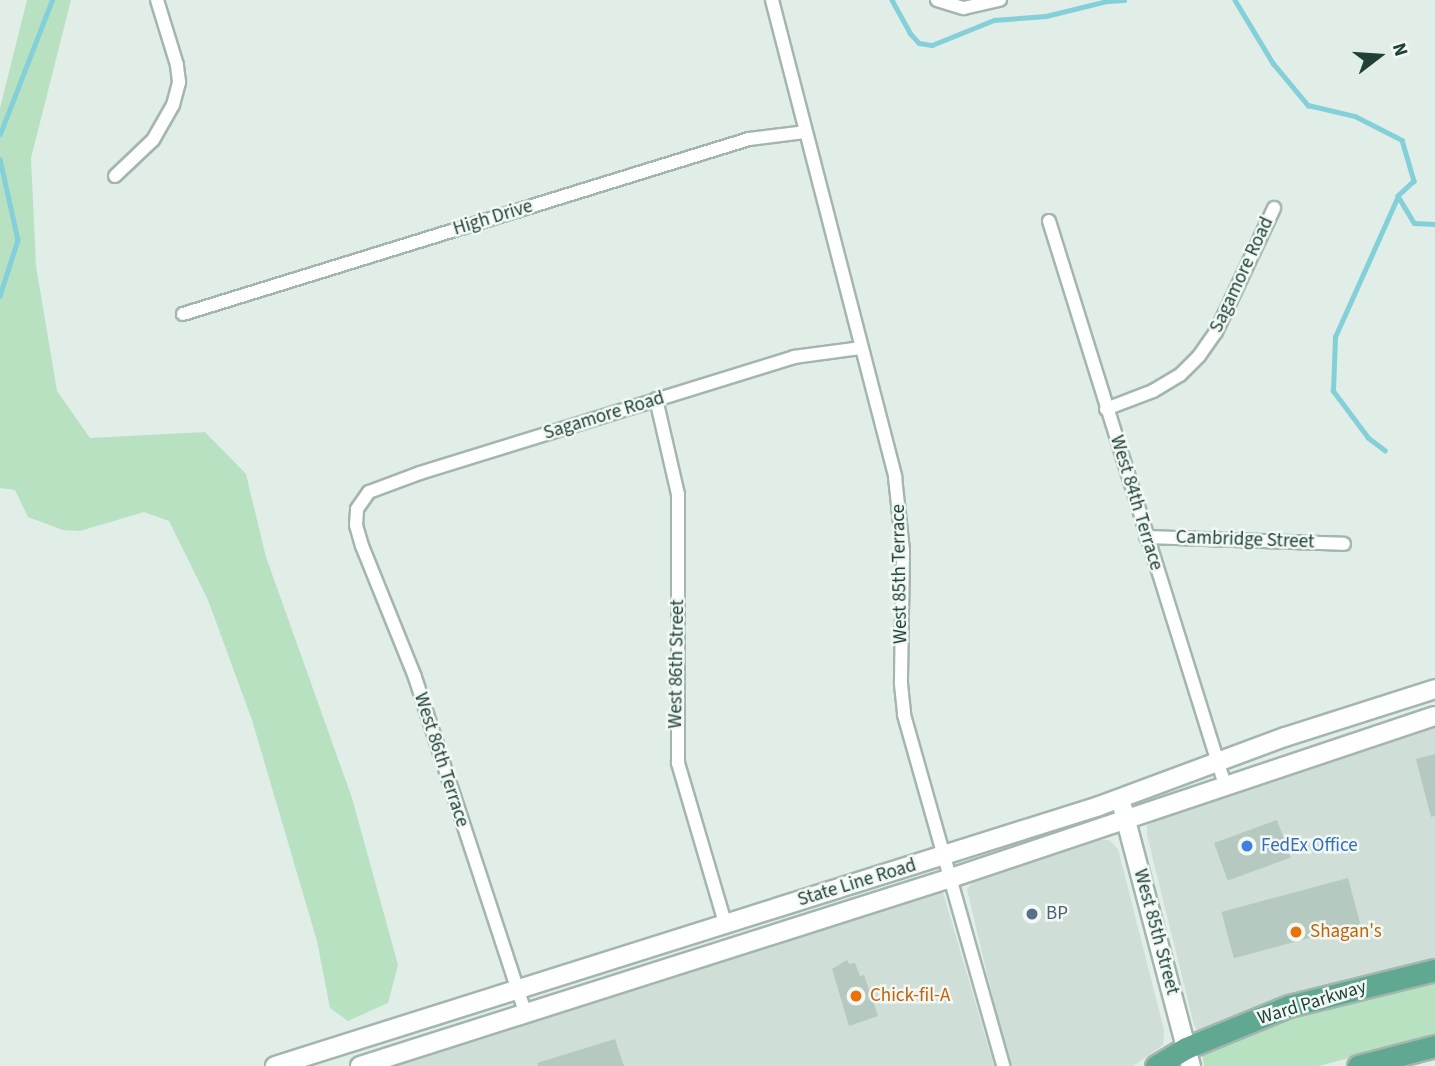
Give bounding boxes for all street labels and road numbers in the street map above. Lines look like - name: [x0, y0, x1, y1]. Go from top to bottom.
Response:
- street label: High Drive: [450, 195, 536, 241]
- street label: Sagamore Road: [1205, 214, 1279, 336]
- street label: Sagamore Road: [541, 387, 667, 445]
- street label: West 84th Terrace: [1105, 433, 1167, 573]
- street label: West 85th Terrace: [887, 504, 913, 644]
- street label: Cambridge Street: [1175, 526, 1315, 554]
- street label: West 86th Street: [664, 599, 690, 729]
- street label: West 86th Terrace: [409, 690, 473, 830]
- street label: State Line Road: [795, 854, 919, 912]
- street label: West 85th Street: [1128, 867, 1184, 997]
- street label: Ward Parkway: [1255, 976, 1369, 1030]

